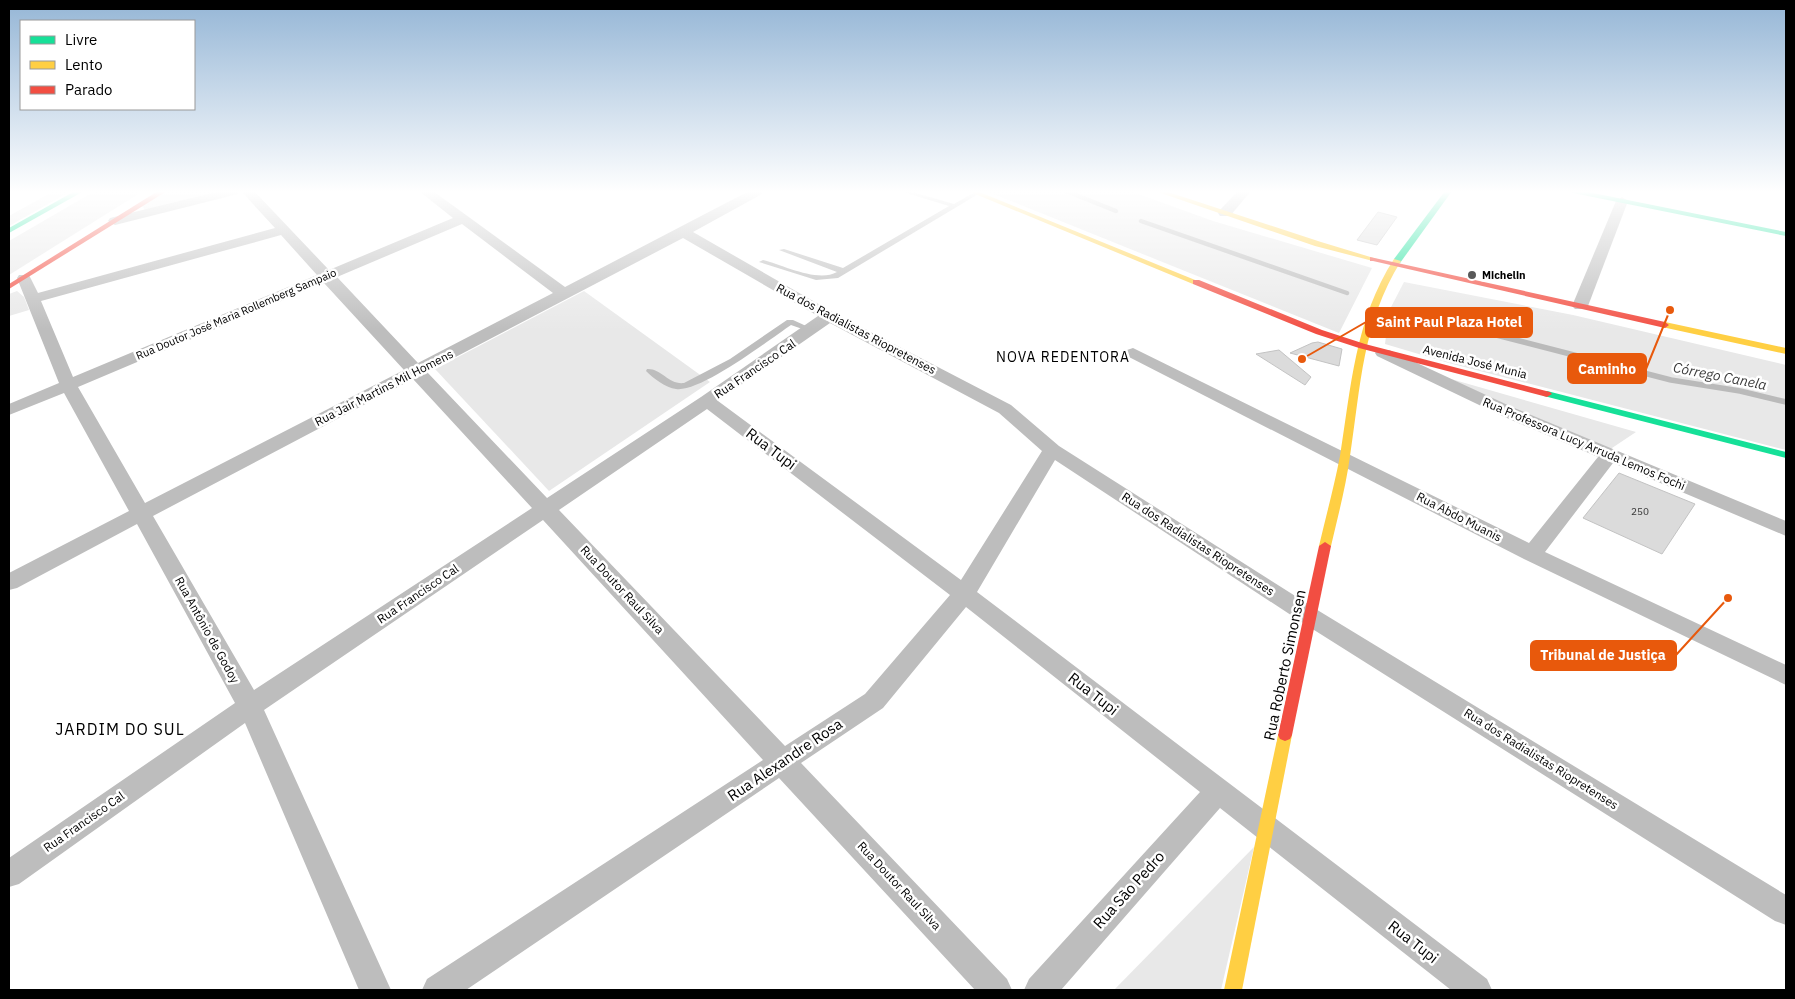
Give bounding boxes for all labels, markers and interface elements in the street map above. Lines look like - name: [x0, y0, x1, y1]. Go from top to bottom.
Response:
- legend: [20, 20, 195, 110]
- text: Livre: [65, 30, 97, 49]
- text: Lento: [65, 55, 103, 74]
- text: Parado: [65, 80, 113, 99]
- street label: Rua Doutor José Maria Rollemberg Sampaio: [134, 265, 338, 363]
- place label: Michelin: [1482, 268, 1526, 282]
- marker: Michelin: [1466, 269, 1478, 281]
- street label: Rua dos Radialistas Riopretenses: [774, 280, 939, 377]
- callout: Saint Paul Plaza Hotel: [1366, 308, 1532, 337]
- text: Saint Paul Plaza Hotel: [1376, 313, 1522, 331]
- street label: Rua Francisco Cal: [711, 336, 798, 401]
- street label: Avenida José Munia: [1422, 341, 1529, 382]
- street label: Rua Jair Martins Mil Homens: [312, 346, 456, 429]
- district label: NOVA REDENTORA: [996, 348, 1130, 366]
- callout: Caminho: [1568, 354, 1646, 383]
- water label: Córrego Canela: [1672, 358, 1768, 394]
- text: Caminho: [1578, 360, 1636, 378]
- street label: Rua Professora Lucy Arruda Lemos Fochi: [1481, 394, 1688, 493]
- street label: Rua Tupi: [742, 423, 800, 474]
- street label: Rua dos Radialistas Riopretenses: [1119, 489, 1277, 599]
- street label: Rua Abdo Muanis: [1414, 489, 1504, 545]
- house number: 250: [1631, 505, 1649, 518]
- street label: Rua Doutor Raul Silva: [577, 542, 668, 637]
- street label: Rua Francisco Cal: [374, 561, 461, 626]
- street label: Rua Antônio de Godoy: [172, 574, 243, 686]
- street label: Rua Roberto Simonsen: [1259, 588, 1310, 742]
- callout: Tribunal de Justiça: [1531, 641, 1676, 670]
- text: Tribunal de Justiça: [1540, 646, 1666, 664]
- street label: Rua Tupi: [1064, 668, 1122, 719]
- street label: Rua dos Radialistas Riopretenses: [1461, 705, 1621, 812]
- street label: Rua Alexandre Rosa: [724, 714, 846, 805]
- district label: JARDIM DO SUL: [55, 719, 185, 739]
- street label: Rua Francisco Cal: [40, 788, 127, 855]
- street label: Rua Doutor Raul Silva: [854, 838, 945, 933]
- street label: Rua São Pedro: [1089, 847, 1168, 932]
- street label: Rua Tupi: [1384, 916, 1442, 967]

